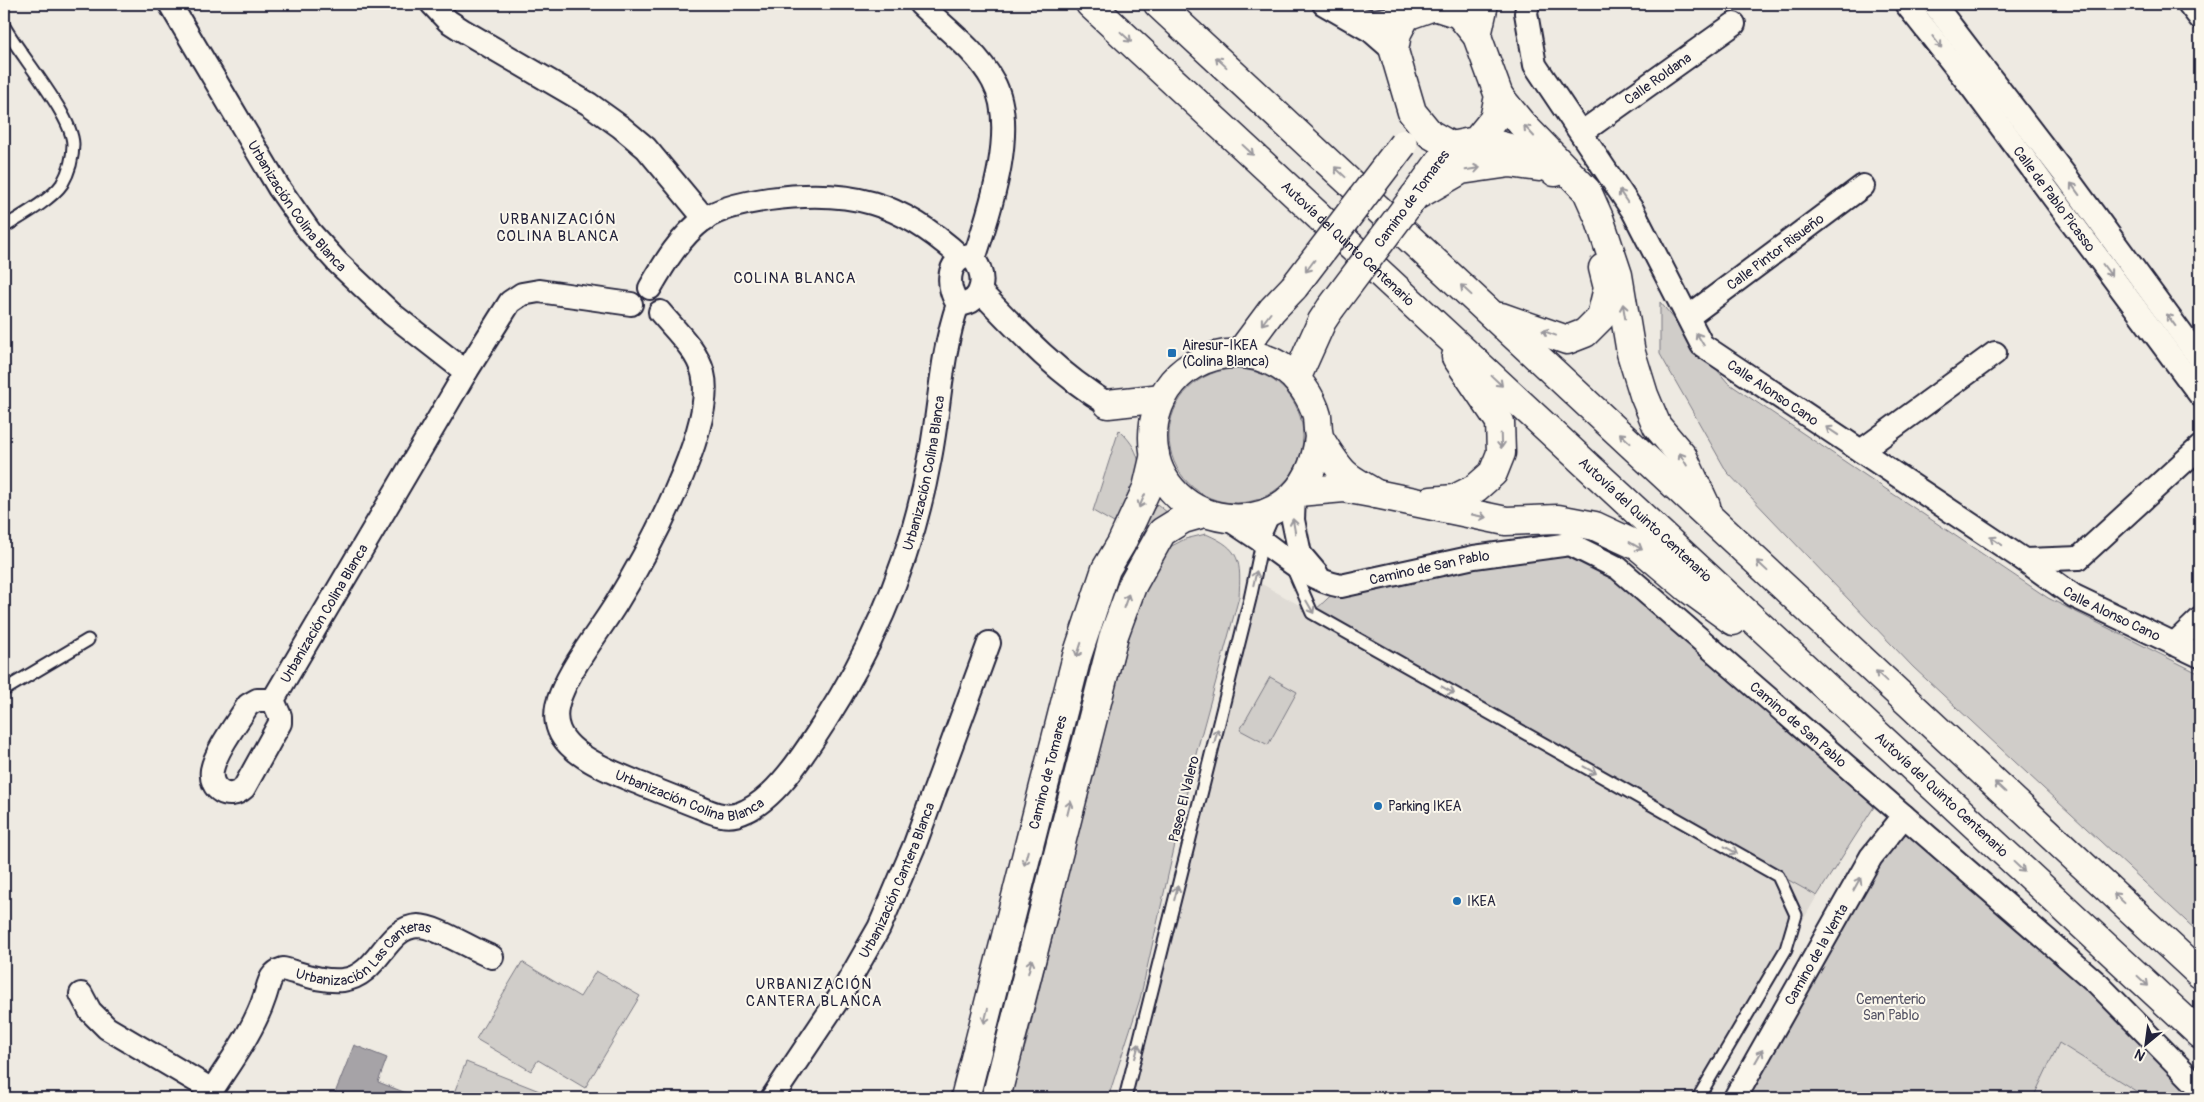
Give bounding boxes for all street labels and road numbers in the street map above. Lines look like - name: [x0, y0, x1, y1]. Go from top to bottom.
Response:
- street label: Calle Roldana: [1621, 49, 1694, 108]
- street label: Urbanización Colina Blanca: [244, 137, 350, 275]
- street label: Calle de Pablo Picasso: [2010, 143, 2099, 255]
- street label: Camino de Tomares: [1371, 146, 1454, 251]
- street label: Autovía del Quinto Centenario: [1278, 177, 1419, 310]
- street label: Calle Pintor Risueño: [1723, 210, 1828, 294]
- street label: Calle Alonso Cano: [1724, 356, 1823, 429]
- street label: Urbanización Colina Blanca: [899, 394, 948, 553]
- street label: Autovía del Quinto Centenario: [1575, 454, 1716, 586]
- street label: Urbanización Colina Blanca: [277, 541, 371, 686]
- street label: Camino de San Pablo: [1368, 546, 1491, 588]
- street label: Calle Alonso Cano: [2060, 582, 2164, 645]
- street label: Camino de San Pablo: [1747, 678, 1851, 771]
- street label: Camino de Tomares: [1025, 713, 1070, 831]
- street label: Autovía del Quinto Centenario: [1872, 728, 2012, 861]
- street label: Paseo El Valero: [1165, 754, 1203, 844]
- street label: Urbanización Colina Blanca: [613, 766, 767, 824]
- street label: Urbanización Cantera Blanca: [855, 800, 938, 961]
- street label: Camino de la Venta: [1781, 901, 1851, 1008]
- street label: Urbanización Las Canteras: [294, 917, 434, 989]

